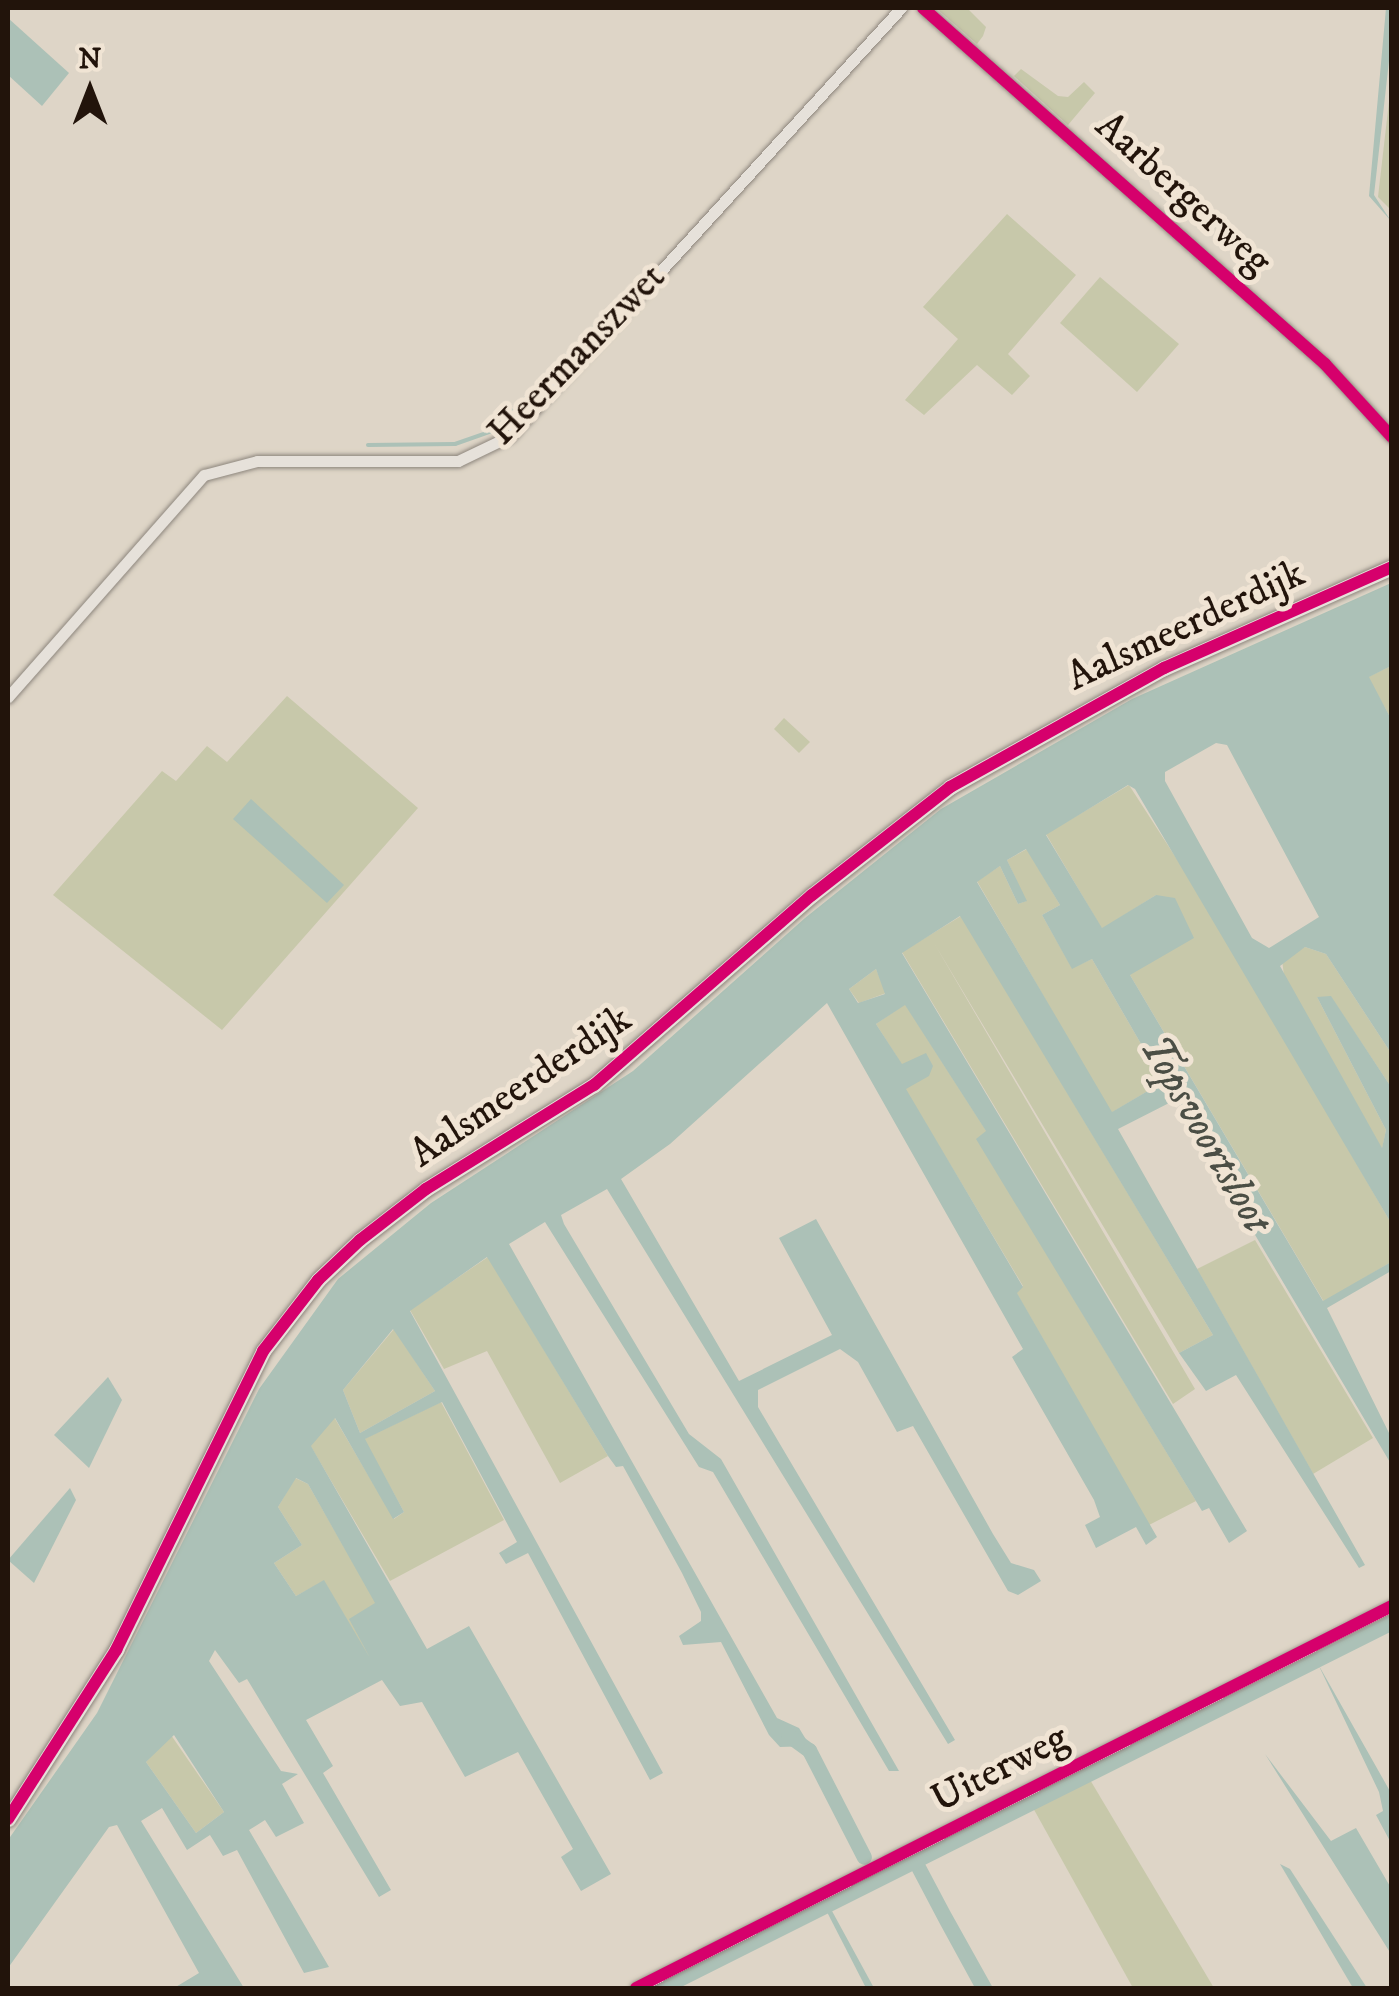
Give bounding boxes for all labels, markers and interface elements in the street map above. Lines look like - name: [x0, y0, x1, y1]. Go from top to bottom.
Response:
- north arrow: [40, 40, 140, 140]
- text: N: [79, 42, 101, 77]
- street label: Aarbergerweg: [1085, 102, 1281, 286]
- street label: Heermanszwet: [478, 254, 676, 456]
- street label: Aalsmeerderdijk: [1060, 550, 1312, 702]
- street label: Aalsmeerderdijk: [401, 995, 641, 1179]
- water label: Topsvoortsloot: [1128, 1026, 1282, 1242]
- street label: Uiterweg: [924, 1714, 1076, 1824]

